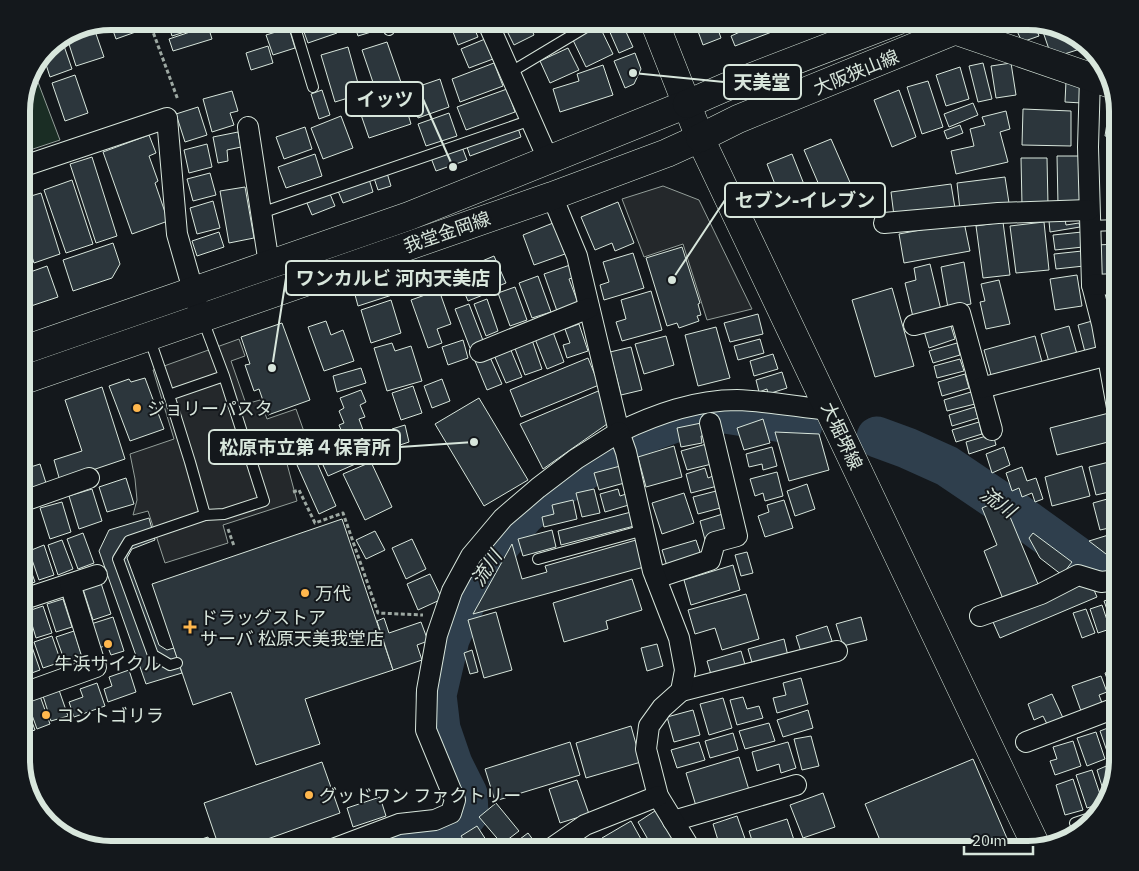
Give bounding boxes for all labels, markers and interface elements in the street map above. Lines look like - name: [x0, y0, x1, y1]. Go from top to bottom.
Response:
- street label: 大阪狭山線: [810, 44, 902, 100]
- callout: 天美堂: [724, 65, 801, 99]
- text: 天美堂: [733, 70, 791, 94]
- callout: イッツ: [346, 82, 423, 116]
- text: イッツ: [356, 87, 414, 111]
- callout: セブン-イレブン: [725, 183, 885, 217]
- text: セブン-イレブン: [735, 188, 875, 212]
- street label: 我堂金岡線: [401, 206, 493, 258]
- callout: ワンカルビ 河内天美店: [286, 261, 500, 295]
- text: ワンカルビ 河内天美店: [296, 266, 490, 290]
- place label: ジョリーパスタ: [147, 397, 273, 420]
- street label: 大堀堺線: [816, 399, 868, 473]
- marker: ジョリーパスタ: [131, 402, 143, 414]
- callout: 松原市立第４保育所: [209, 430, 400, 464]
- text: 松原市立第４保育所: [219, 435, 391, 459]
- water label: 流川: [976, 481, 1022, 524]
- water label: 流川: [465, 544, 508, 590]
- place label: 万代: [315, 582, 351, 605]
- marker: 万代: [299, 587, 311, 599]
- place label: ドラッグストア サーバ 松原天美我堂店: [200, 606, 384, 650]
- marker: ドラッグストア サーバ 松原天美我堂店: [184, 621, 196, 633]
- marker: 牛浜サイクル: [102, 638, 114, 650]
- place label: 牛浜サイクル: [54, 652, 162, 675]
- place label: コントゴリラ: [56, 704, 164, 727]
- marker: コントゴリラ: [40, 709, 52, 721]
- place label: グッドワン ファクトリー: [319, 784, 521, 807]
- marker: グッドワン ファクトリー: [303, 789, 315, 801]
- scale bar: [964, 824, 1033, 856]
- text: 20 m: [972, 831, 1007, 850]

